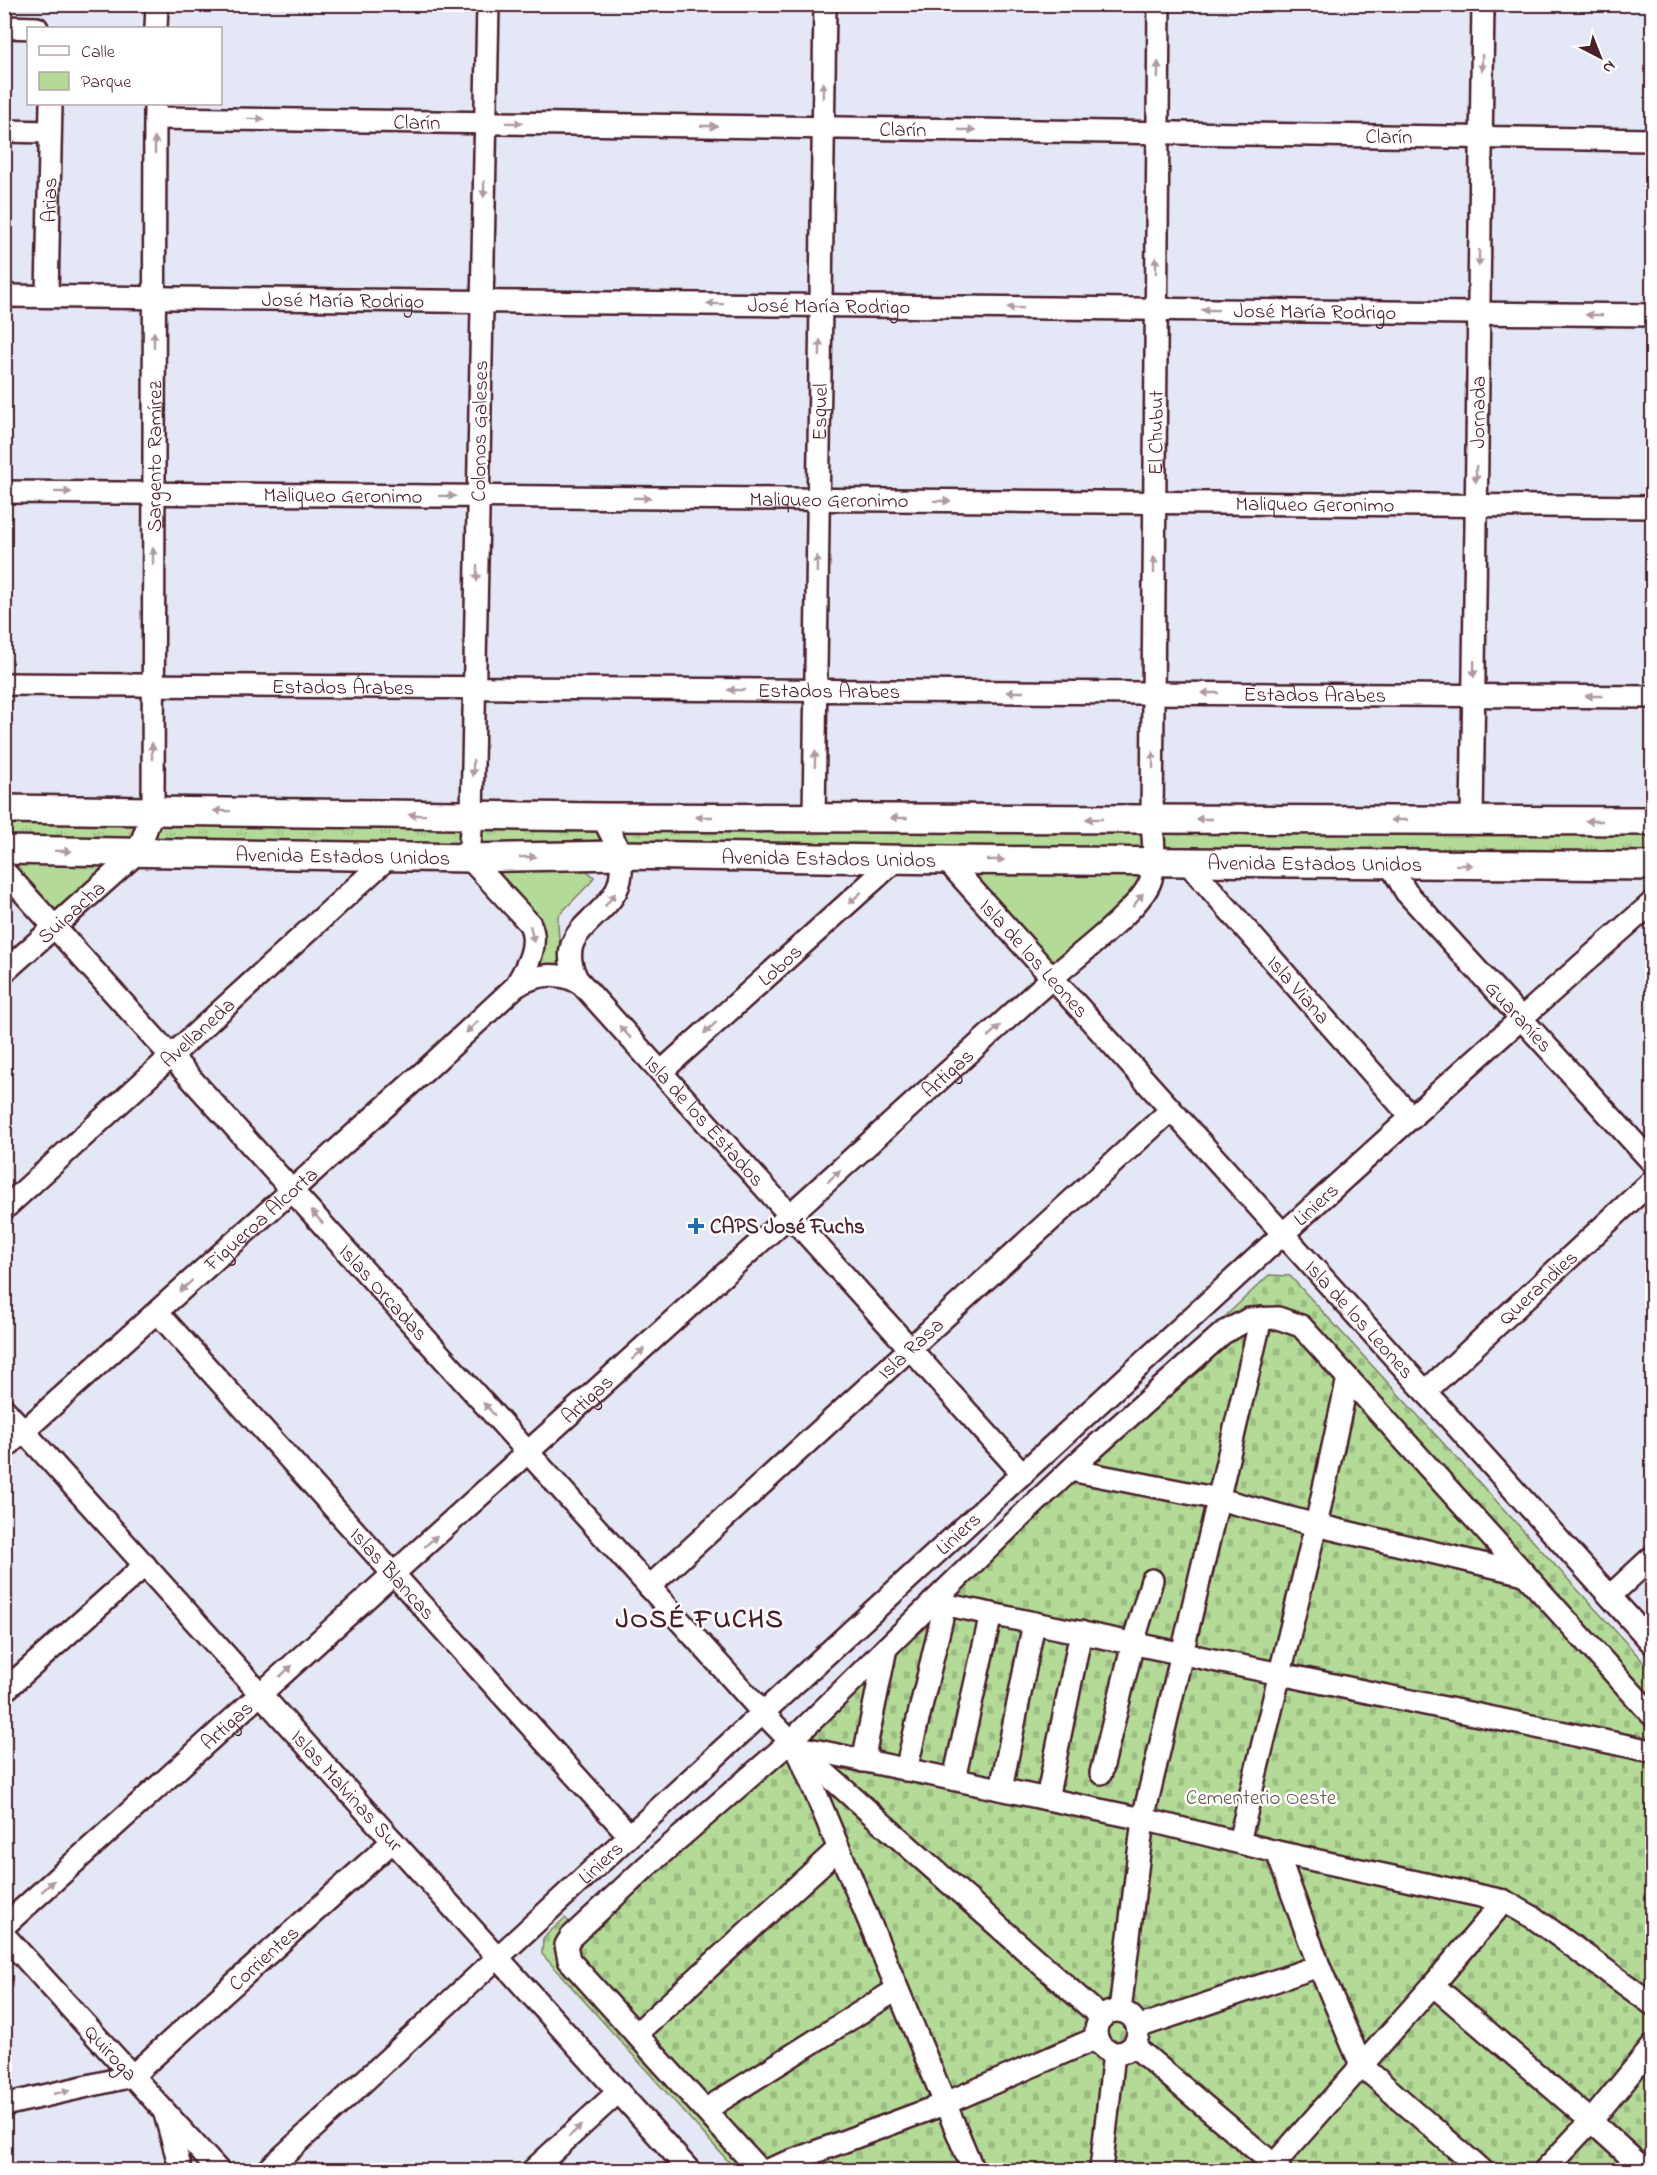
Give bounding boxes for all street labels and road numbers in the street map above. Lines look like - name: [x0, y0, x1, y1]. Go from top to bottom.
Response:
- street label: Clarín: [393, 109, 441, 139]
- street label: Clarín: [879, 116, 927, 146]
- street label: Clarín: [1365, 123, 1413, 153]
- street label: Arias: [36, 177, 66, 223]
- street label: José María Rodrigo: [262, 286, 424, 320]
- street label: José María Rodrigo: [747, 292, 910, 325]
- street label: José María Rodrigo: [1233, 297, 1396, 331]
- street label: Colonos Galeses: [465, 360, 497, 502]
- street label: Jornada: [1464, 376, 1495, 449]
- street label: Sargento Ramírez: [141, 380, 173, 532]
- street label: Esquel: [806, 383, 837, 441]
- street label: El Chubut: [1142, 390, 1173, 475]
- street label: Maliqueo Geronimo: [263, 481, 423, 513]
- street label: Maliqueo Geronimo: [749, 486, 909, 517]
- street label: Maliqueo Geronimo: [1235, 490, 1395, 522]
- street label: Estados Árabes: [272, 673, 414, 704]
- street label: Estados Árabes: [758, 677, 900, 708]
- street label: Estados Árabes: [1244, 680, 1386, 712]
- street label: Avenida Estados Unidos: [235, 841, 451, 875]
- street label: Avenida Estados Unidos: [721, 844, 937, 877]
- street label: Avenida Estados Unidos: [1207, 849, 1422, 881]
- street label: Suipacha: [32, 875, 113, 952]
- street label: Isla de los Leones: [971, 893, 1095, 1026]
- street label: Lobos: [752, 938, 810, 994]
- street label: Isla Viana: [1259, 949, 1336, 1032]
- street label: Guaraníes: [1477, 975, 1558, 1060]
- street label: Avellaneda: [154, 991, 243, 1076]
- street label: Artigas: [916, 1042, 982, 1106]
- street label: Isla de los Estados: [636, 1050, 771, 1194]
- street label: Figueroa Alcorta: [198, 1161, 326, 1280]
- street label: Liniers: [1288, 1177, 1346, 1234]
- street label: Islas Orcadas: [330, 1238, 434, 1349]
- street label: Querandies: [1493, 1244, 1586, 1333]
- street label: Isla de los Leones: [1297, 1254, 1420, 1387]
- street label: Isla Rasa: [872, 1311, 952, 1388]
- street label: Artigas: [555, 1368, 621, 1432]
- street label: Liniers: [930, 1506, 989, 1563]
- street label: Islas Blancas: [341, 1522, 441, 1628]
- street label: Artigas: [195, 1694, 261, 1758]
- street label: Islas Malvinas Sur: [283, 1724, 409, 1860]
- street label: Liniers: [572, 1835, 631, 1893]
- street label: Corrientes: [223, 1919, 307, 1999]
- street label: Quiroga: [76, 2019, 143, 2089]

